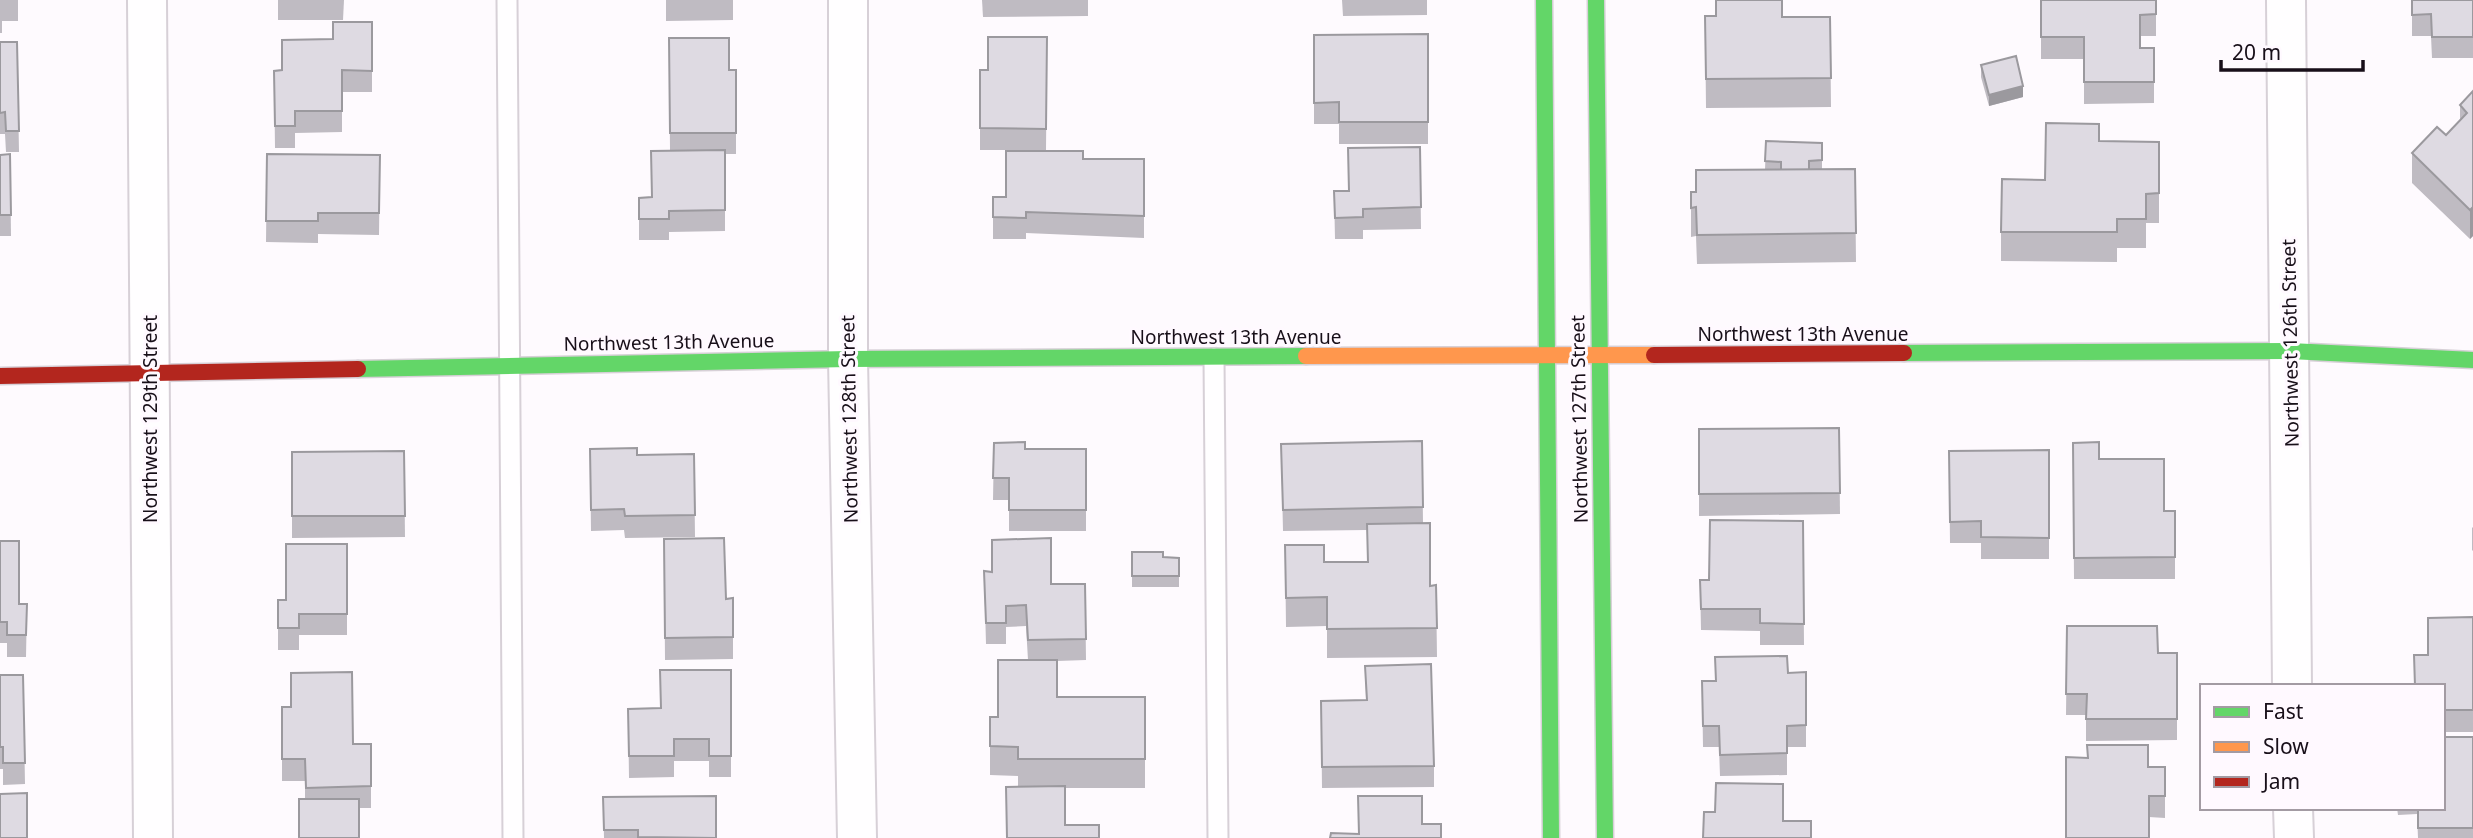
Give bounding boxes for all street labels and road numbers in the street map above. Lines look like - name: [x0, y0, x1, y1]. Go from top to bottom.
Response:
- street label: Northwest 126th Street: [2275, 239, 2305, 447]
- street label: Northwest 129th Street: [137, 315, 163, 523]
- street label: Northwest 128th Street: [834, 315, 864, 523]
- street label: Northwest 127th Street: [1564, 315, 1594, 523]
- street label: Northwest 13th Avenue: [1698, 321, 1908, 347]
- street label: Northwest 13th Avenue: [1131, 324, 1341, 350]
- street label: Northwest 13th Avenue: [563, 327, 775, 357]

